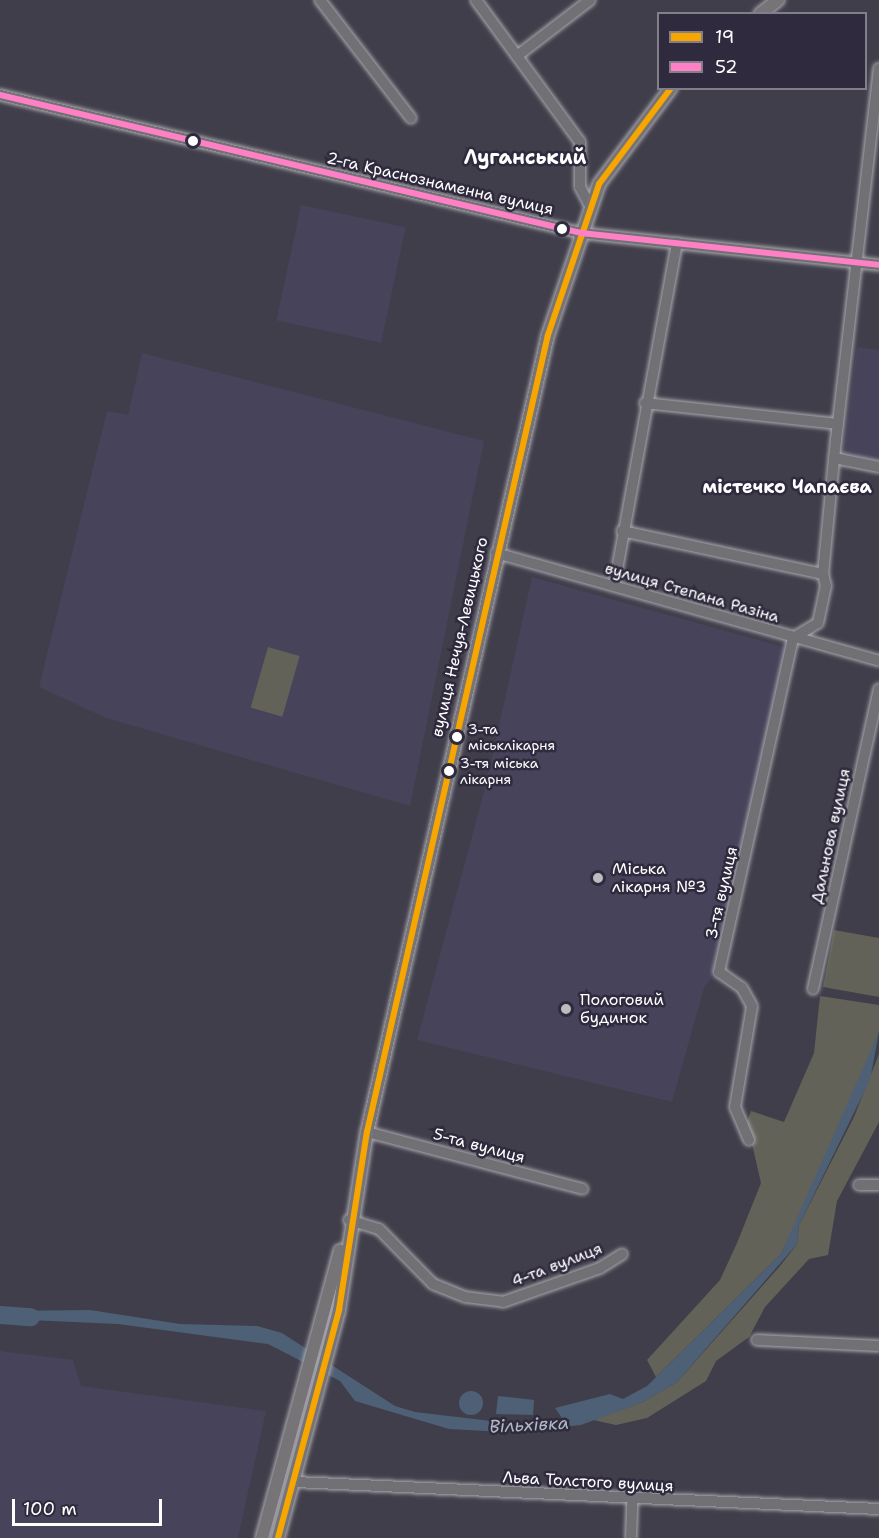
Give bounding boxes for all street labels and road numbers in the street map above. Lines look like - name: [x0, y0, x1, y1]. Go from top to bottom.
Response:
- street label: 2-га Краснознаменна вулиця: [325, 149, 555, 219]
- street label: вулиця Нечуя-Левицького: [428, 535, 492, 739]
- street label: вулиця Степана Разіна: [603, 559, 781, 627]
- street label: Дальнова вулиця: [807, 767, 855, 905]
- street label: 3-тя вулиця: [702, 845, 742, 941]
- street label: 5-та вулиця: [431, 1125, 527, 1167]
- street label: 4-та вулиця: [509, 1239, 605, 1291]
- street label: Льва Толстого вулиця: [502, 1468, 674, 1496]

